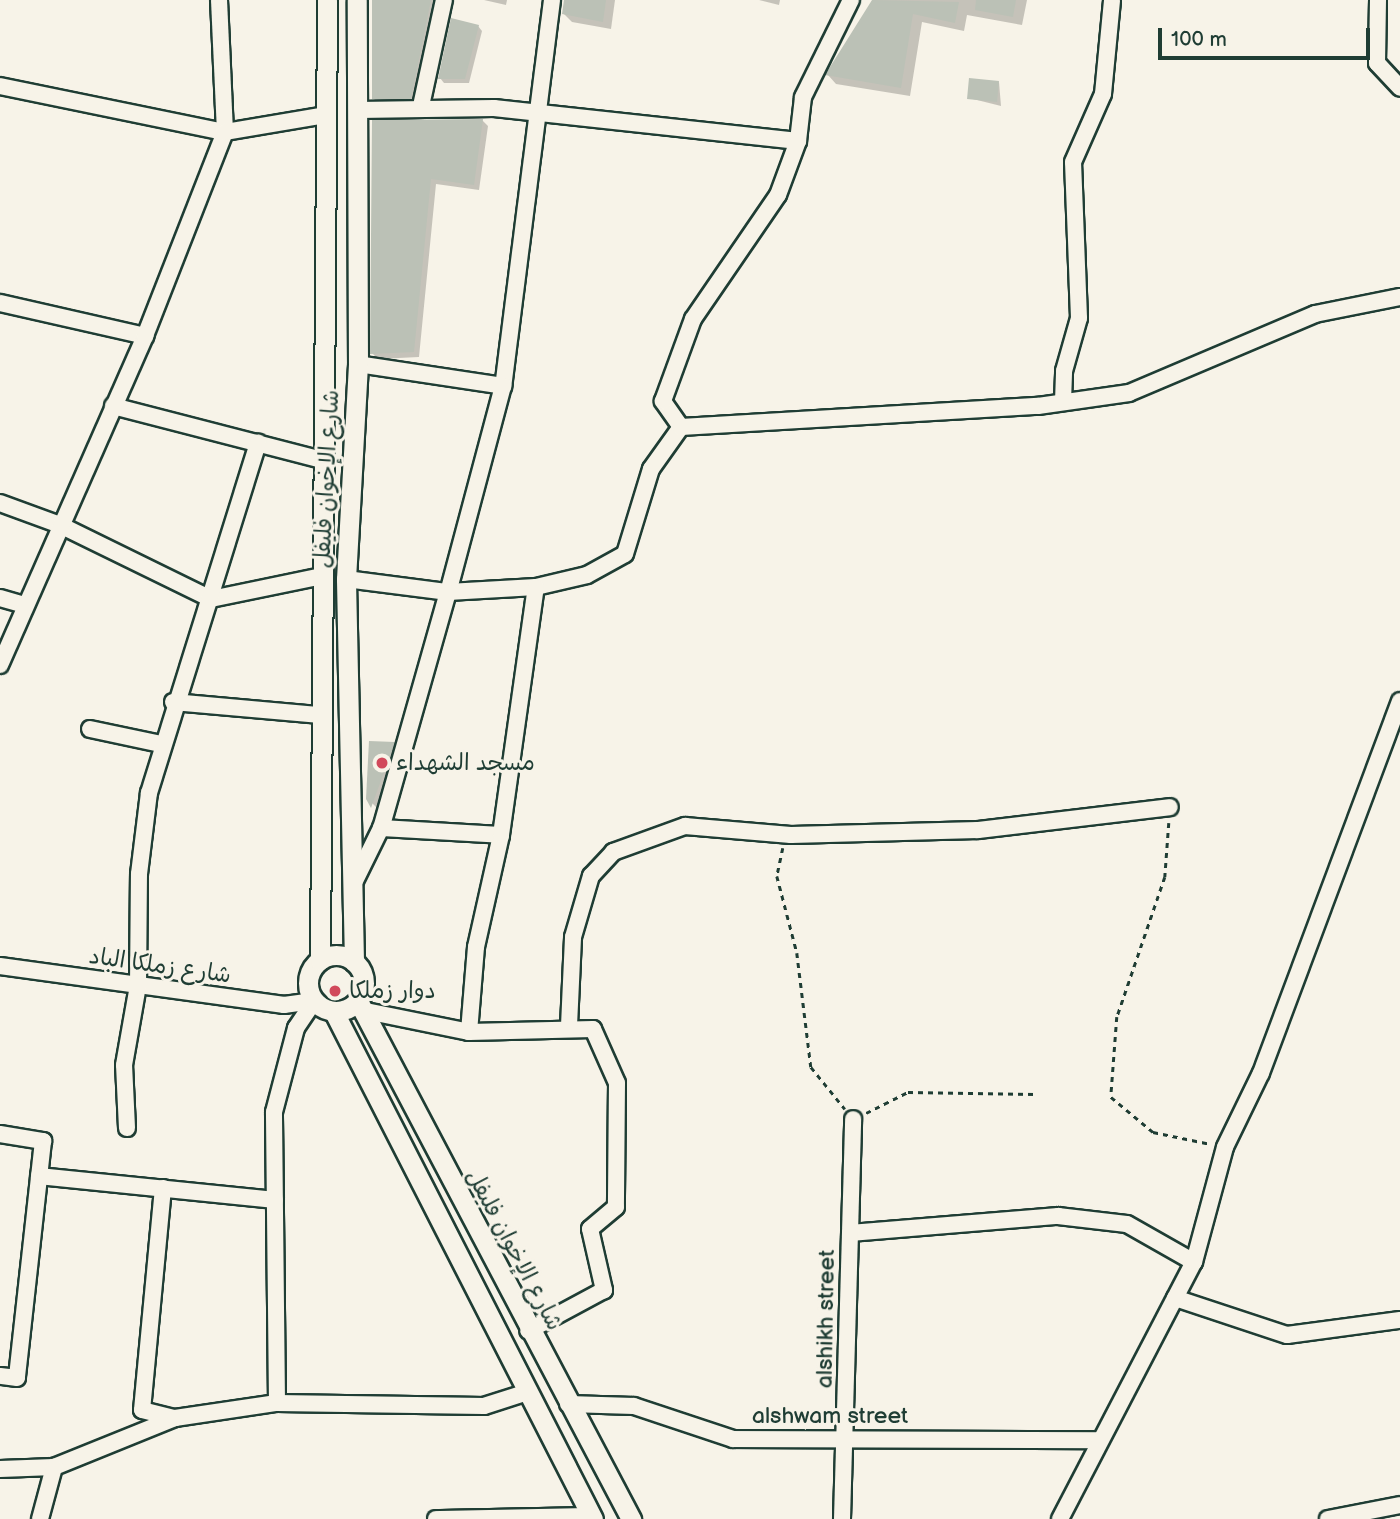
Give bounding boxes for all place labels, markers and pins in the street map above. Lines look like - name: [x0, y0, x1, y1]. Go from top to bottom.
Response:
- place label: مسجد الشهداء: [396, 749, 535, 777]
- marker: مسجد الشهداء: [374, 755, 390, 771]
- place label: دوار زملكا: [349, 977, 436, 1005]
- marker: دوار زملكا: [327, 983, 343, 999]

